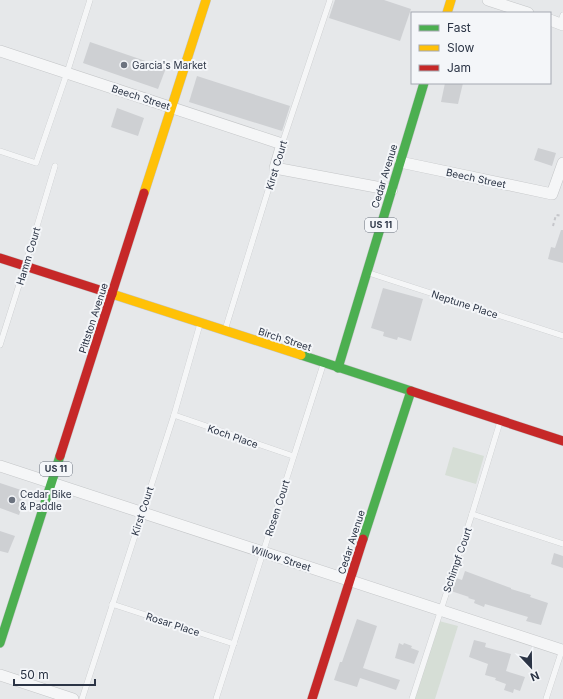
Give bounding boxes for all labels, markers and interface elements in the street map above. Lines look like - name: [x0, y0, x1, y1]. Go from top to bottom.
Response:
- legend: [411, 12, 551, 84]
- text: Fast: [447, 20, 471, 35]
- text: Slow: [447, 40, 475, 55]
- place label: Garcia's Market: [132, 59, 207, 71]
- marker: Garcia's Market: [119, 60, 129, 70]
- text: Jam: [447, 60, 471, 75]
- street label: Beech Street: [110, 82, 172, 112]
- street label: Kirst Court: [263, 138, 289, 191]
- street label: Cedar Avenue: [369, 142, 400, 210]
- street label: Beech Street: [445, 166, 508, 190]
- road number: US 11: [365, 218, 397, 232]
- street label: Hamm Court: [14, 225, 43, 286]
- street label: Pittston Avenue: [76, 281, 110, 355]
- street label: Neptune Place: [430, 288, 500, 320]
- street label: Birch Street: [257, 325, 314, 353]
- street label: Koch Place: [206, 422, 260, 450]
- road number: US 11: [40, 462, 72, 476]
- street label: Rosen Court: [262, 478, 292, 538]
- street label: Kirst Court: [128, 484, 156, 537]
- place label: Cedar Bike & Paddle: [20, 488, 72, 512]
- marker: Cedar Bike & Paddle: [7, 495, 17, 505]
- street label: Cedar Avenue: [335, 508, 367, 576]
- street label: Schimpf Court: [440, 525, 474, 594]
- street label: Willow Street: [250, 543, 313, 574]
- street label: Rosar Place: [145, 610, 202, 638]
- north arrow: [511, 647, 551, 687]
- scale bar: [14, 661, 95, 687]
- text: 50 m: [20, 667, 49, 682]
- text: N: [528, 668, 541, 684]

